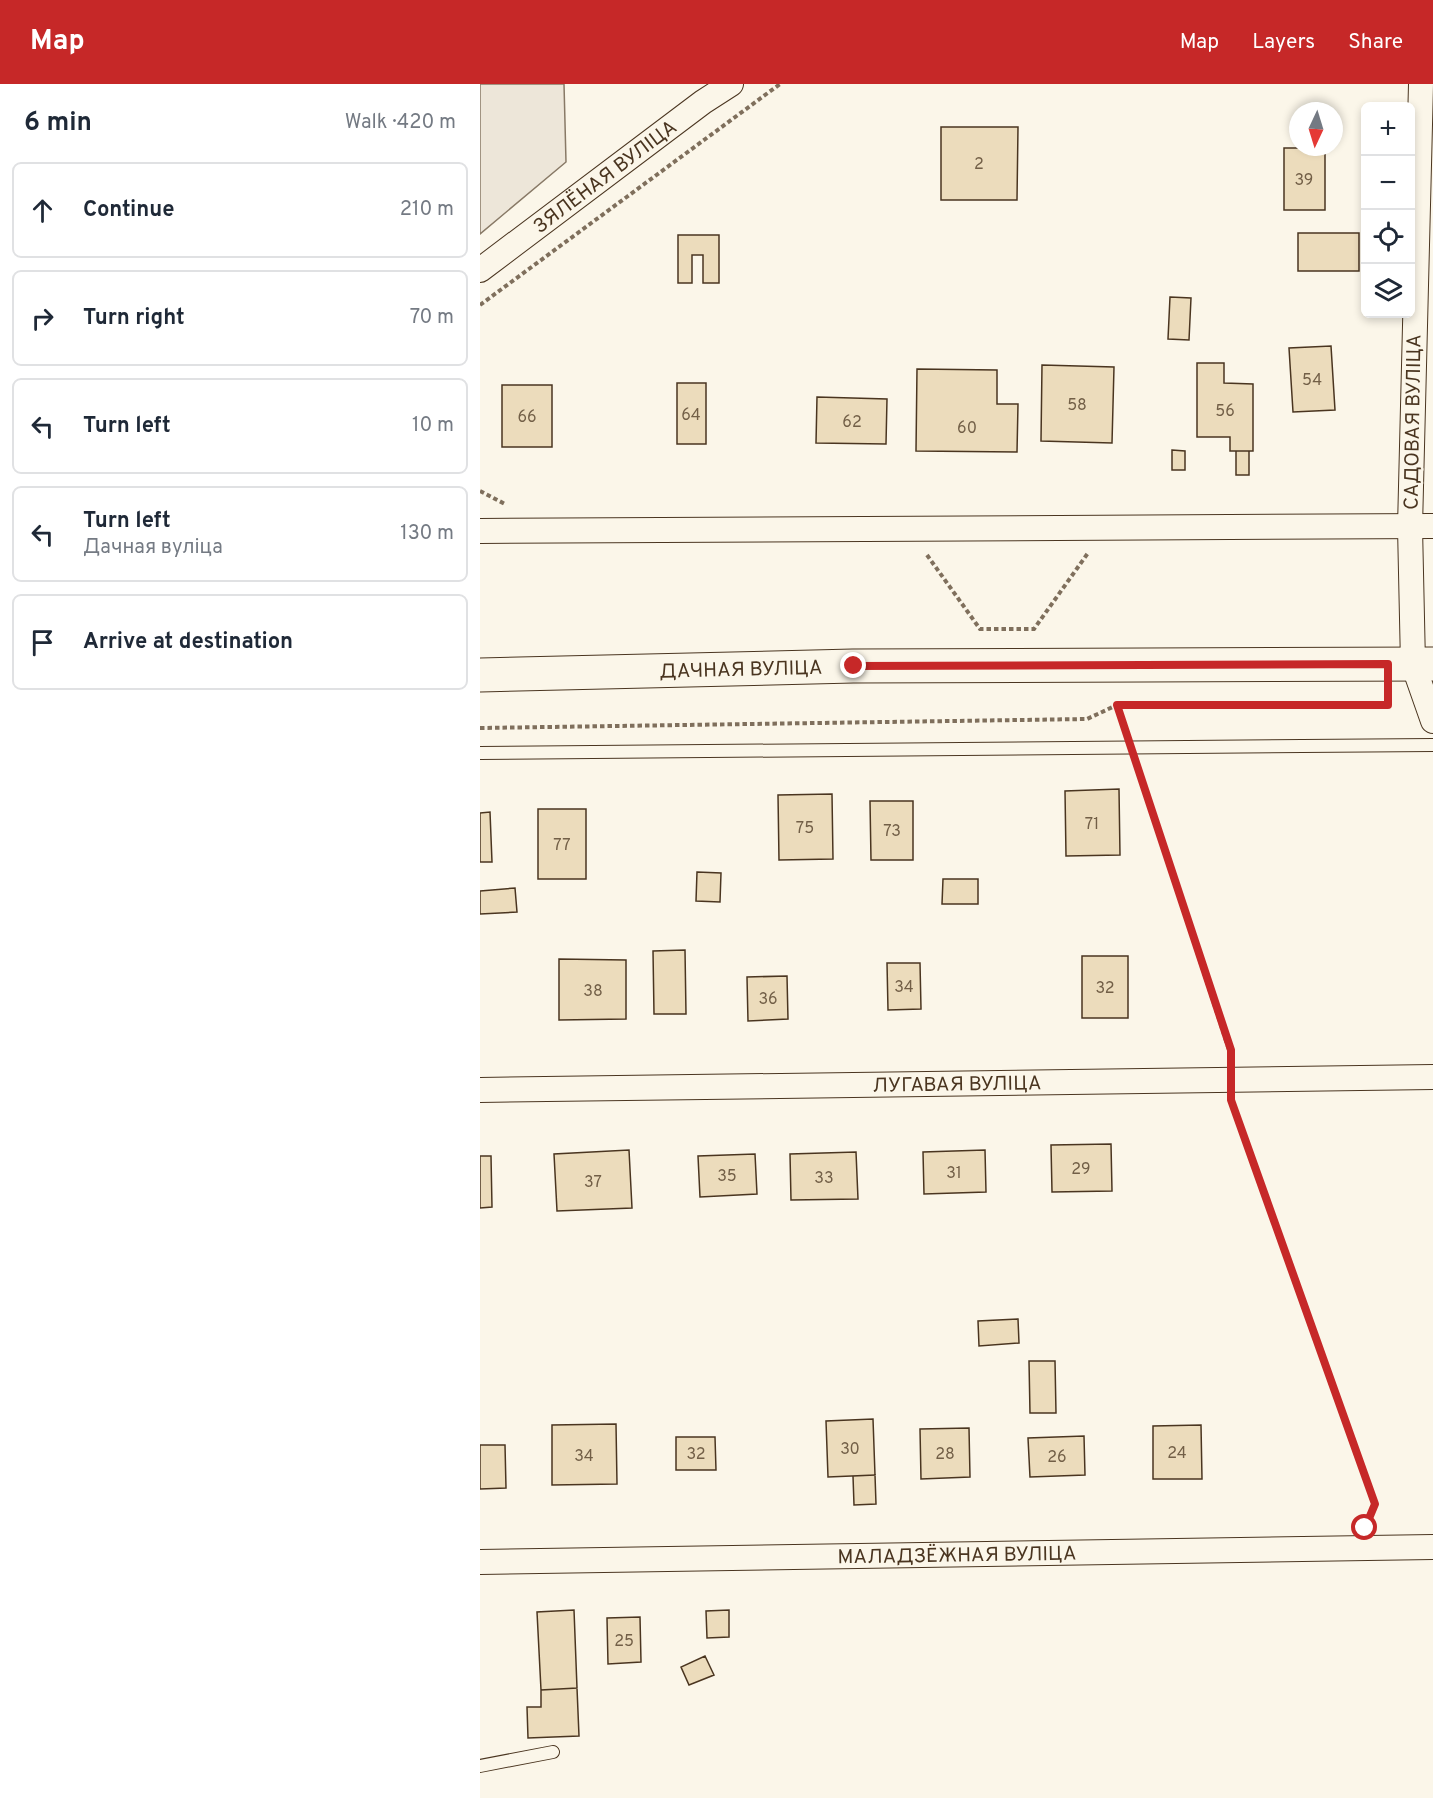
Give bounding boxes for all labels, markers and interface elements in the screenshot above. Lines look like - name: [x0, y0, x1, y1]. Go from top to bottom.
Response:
- text: Map: [30, 24, 85, 60]
- text: Map: [1180, 29, 1219, 56]
- text: Layers: [1252, 29, 1315, 56]
- text: Share: [1348, 29, 1403, 56]
- north arrow: [1289, 102, 1343, 156]
- map controls: [1361, 102, 1415, 318]
- button: +: [1361, 102, 1415, 156]
- text: 6 min: [24, 107, 92, 140]
- text: Walk · 420 m: [345, 110, 456, 136]
- street label: ЗЯЛЁНАЯ ВУЛІЦА: [529, 115, 683, 240]
- house number: 2: [974, 155, 984, 175]
- button: −: [1361, 156, 1415, 210]
- house number: 39: [1295, 171, 1313, 191]
- icon: ahead: [26, 194, 59, 227]
- text: Continue: [83, 197, 174, 224]
- text: 210 m: [400, 197, 454, 223]
- button: locate: [1361, 210, 1415, 264]
- button: layers: [1361, 264, 1415, 318]
- icon: right: [26, 302, 59, 335]
- text: Turn right: [83, 305, 185, 332]
- text: 70 m: [410, 305, 454, 331]
- street label: САДОВАЯ ВУЛІЦА: [1399, 334, 1429, 510]
- house number: 54: [1302, 371, 1322, 391]
- house number: 58: [1067, 396, 1087, 416]
- house number: 56: [1215, 402, 1235, 422]
- house number: 64: [681, 406, 701, 426]
- house number: 66: [517, 408, 537, 428]
- icon: left: [26, 410, 59, 443]
- text: Turn left: [83, 413, 171, 440]
- text: 10 m: [412, 413, 454, 439]
- house number: 62: [842, 413, 862, 433]
- house number: 60: [957, 419, 977, 439]
- text: Turn left: [83, 508, 171, 535]
- icon: left: [26, 518, 59, 551]
- text: 130 m: [400, 521, 454, 547]
- text: Дачная вуліца: [83, 535, 223, 561]
- icon: arrive: [26, 626, 59, 659]
- text: Arrive at destination: [83, 629, 293, 656]
- route end: [840, 652, 866, 678]
- street label: ДАЧНАЯ ВУЛІЦА: [659, 656, 823, 686]
- house number: 71: [1085, 815, 1099, 835]
- house number: 75: [796, 819, 814, 839]
- house number: 73: [883, 822, 901, 842]
- house number: 77: [553, 836, 571, 856]
- house number: 34: [894, 978, 914, 998]
- house number: 32: [1095, 979, 1115, 999]
- house number: 38: [583, 982, 603, 1002]
- house number: 36: [758, 990, 778, 1010]
- street label: ЛУГАВАЯ ВУЛІЦА: [872, 1071, 1042, 1100]
- house number: 29: [1071, 1160, 1091, 1180]
- house number: 31: [946, 1164, 962, 1184]
- house number: 35: [717, 1167, 737, 1187]
- house number: 33: [814, 1169, 834, 1189]
- house number: 37: [584, 1173, 602, 1193]
- house number: 30: [840, 1440, 860, 1460]
- house number: 24: [1167, 1444, 1187, 1464]
- house number: 32: [686, 1445, 706, 1465]
- house number: 28: [935, 1445, 955, 1465]
- house number: 34: [574, 1447, 594, 1467]
- house number: 26: [1047, 1448, 1067, 1468]
- route start: [1351, 1514, 1377, 1540]
- street label: МАЛАДЗЁЖНАЯ ВУЛІЦА: [837, 1542, 1077, 1571]
- house number: 25: [614, 1632, 634, 1652]

